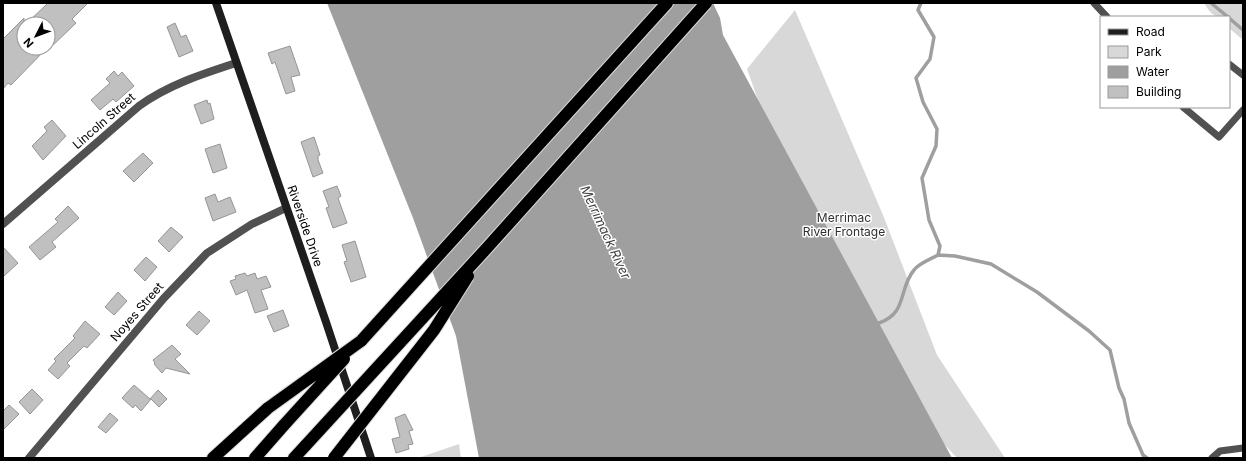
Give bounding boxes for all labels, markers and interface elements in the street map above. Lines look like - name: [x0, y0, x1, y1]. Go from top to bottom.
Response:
- north arrow: [16, 16, 56, 56]
- legend: [1100, 16, 1230, 108]
- text: Road: [1136, 24, 1165, 39]
- text: N: [21, 35, 37, 50]
- text: Park: [1136, 44, 1162, 59]
- text: Water: [1136, 64, 1170, 79]
- text: Building: [1136, 84, 1181, 99]
- street label: Lincoln Street: [69, 89, 138, 152]
- street label: Riverside Drive: [284, 183, 326, 269]
- water label: Merrimack River: [577, 183, 635, 282]
- park label: Merrimac River Frontage: [803, 210, 885, 239]
- street label: Noyes Street: [107, 279, 166, 344]

